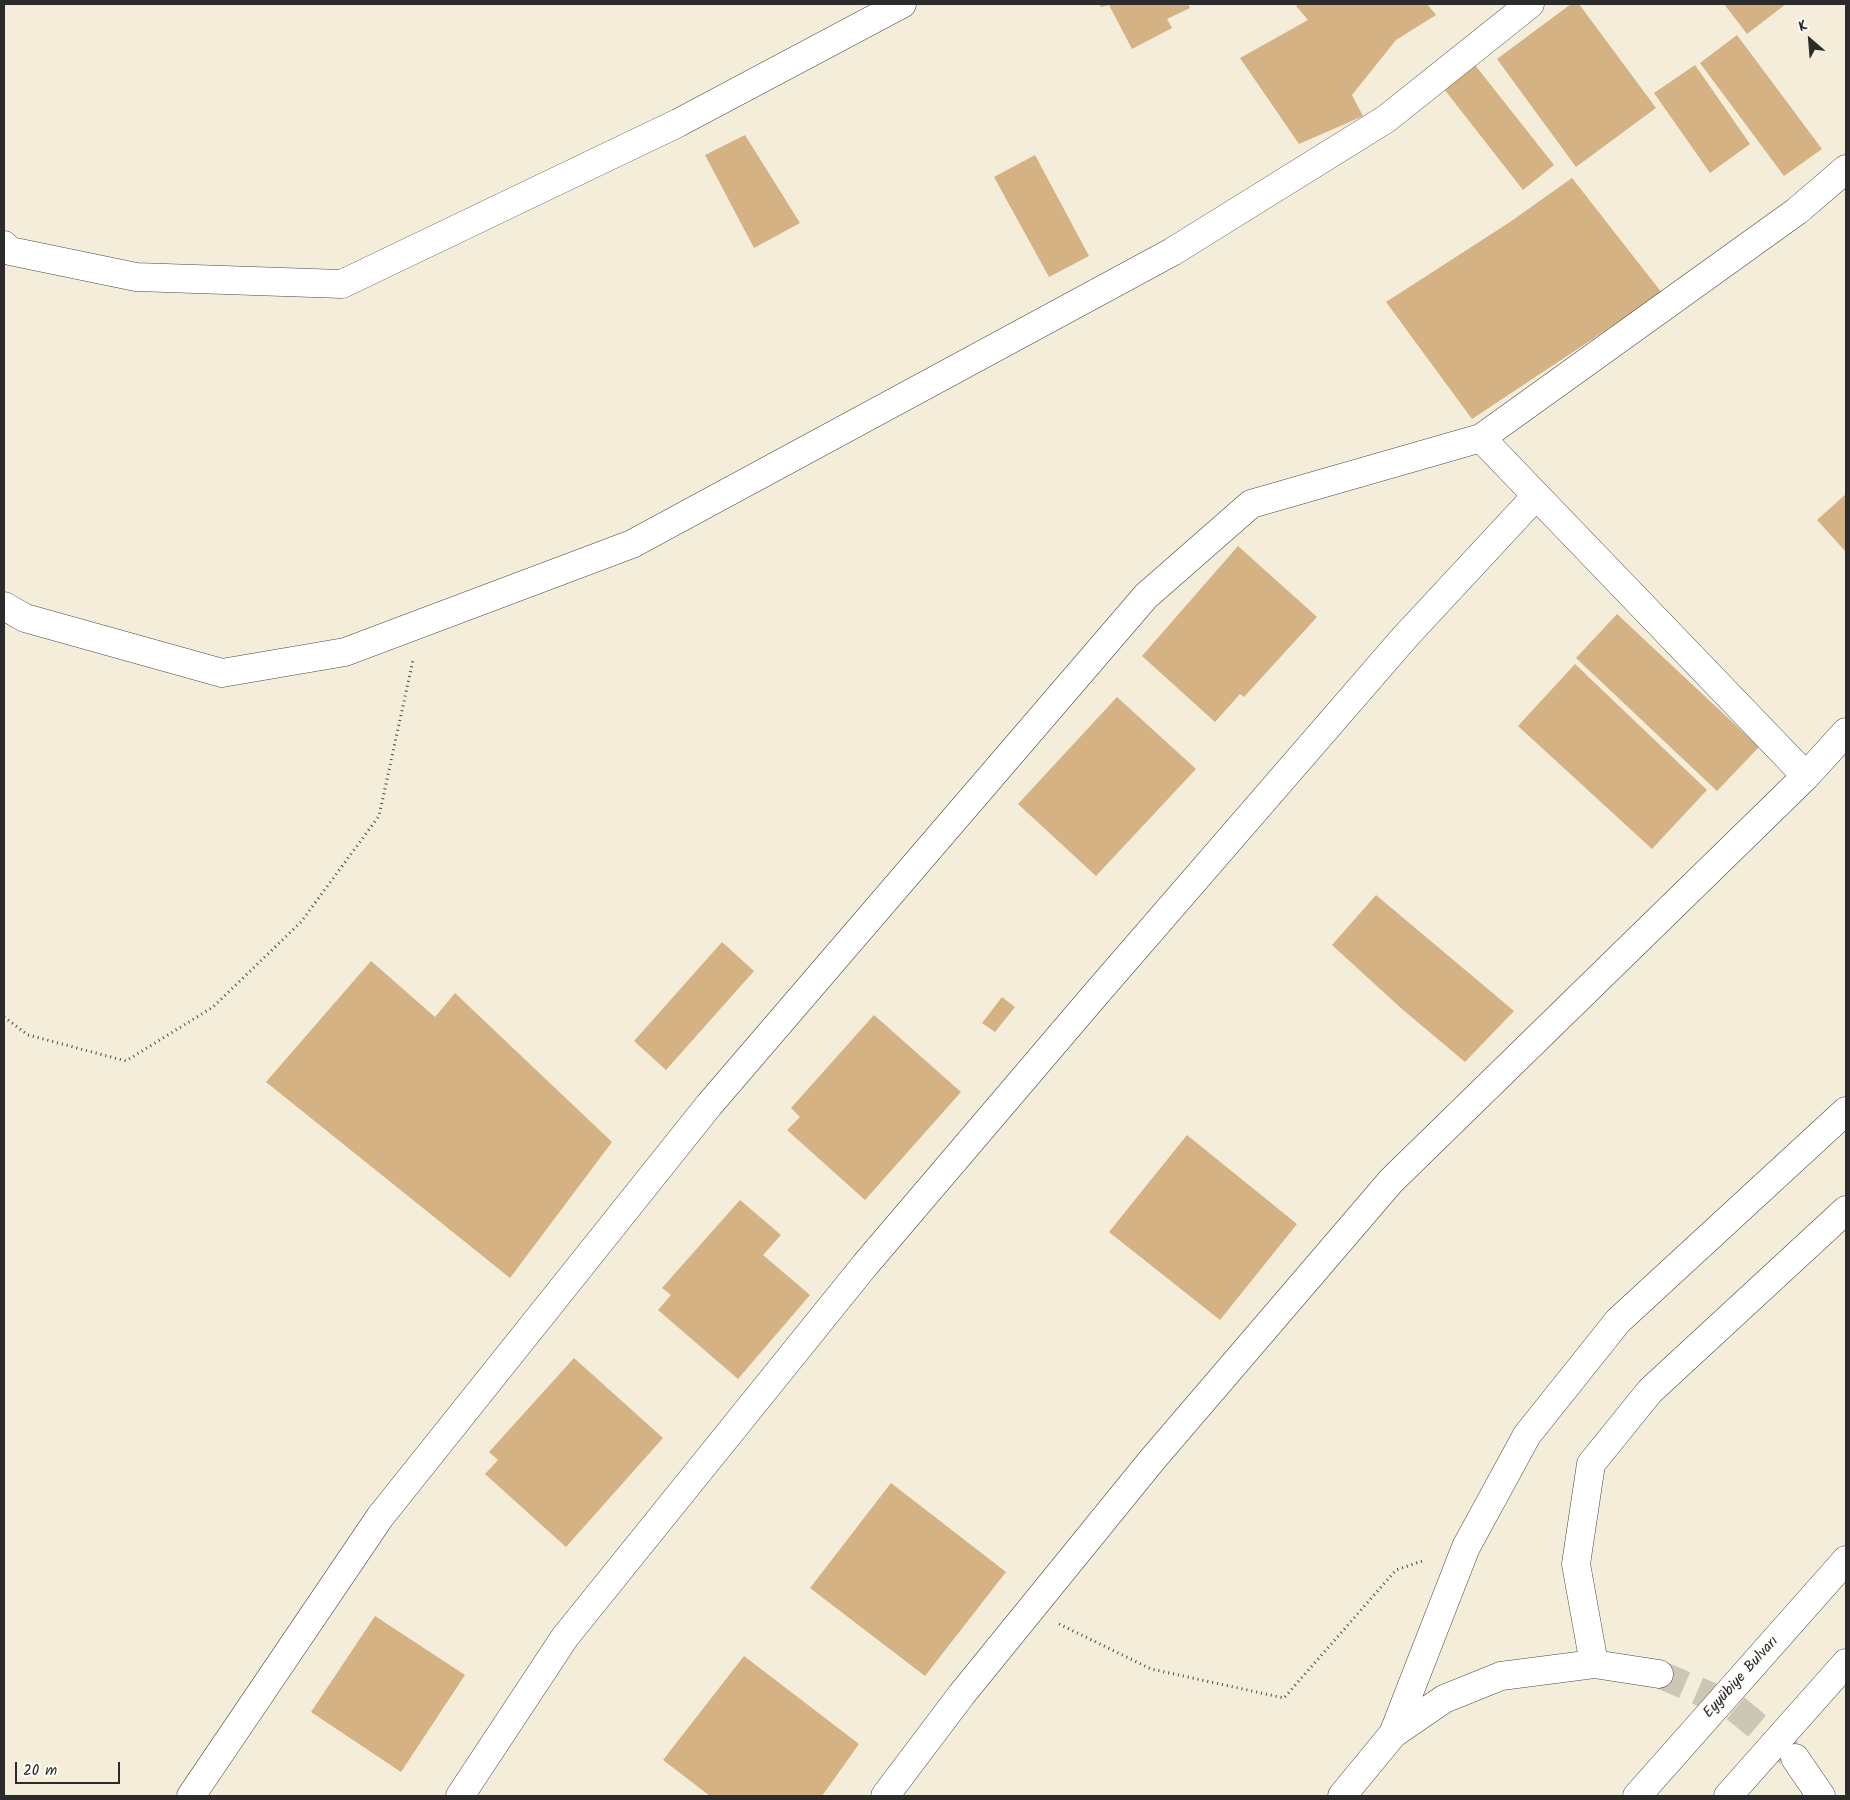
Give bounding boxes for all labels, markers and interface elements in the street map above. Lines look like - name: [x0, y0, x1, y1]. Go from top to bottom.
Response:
- north arrow: [1785, 15, 1835, 65]
- text: K: [1794, 15, 1812, 38]
- street label: Eyyübiye Bulvarı: [1701, 1633, 1783, 1723]
- scale bar: [18, 1752, 122, 1784]
- text: 20 m: [23, 1759, 57, 1783]

